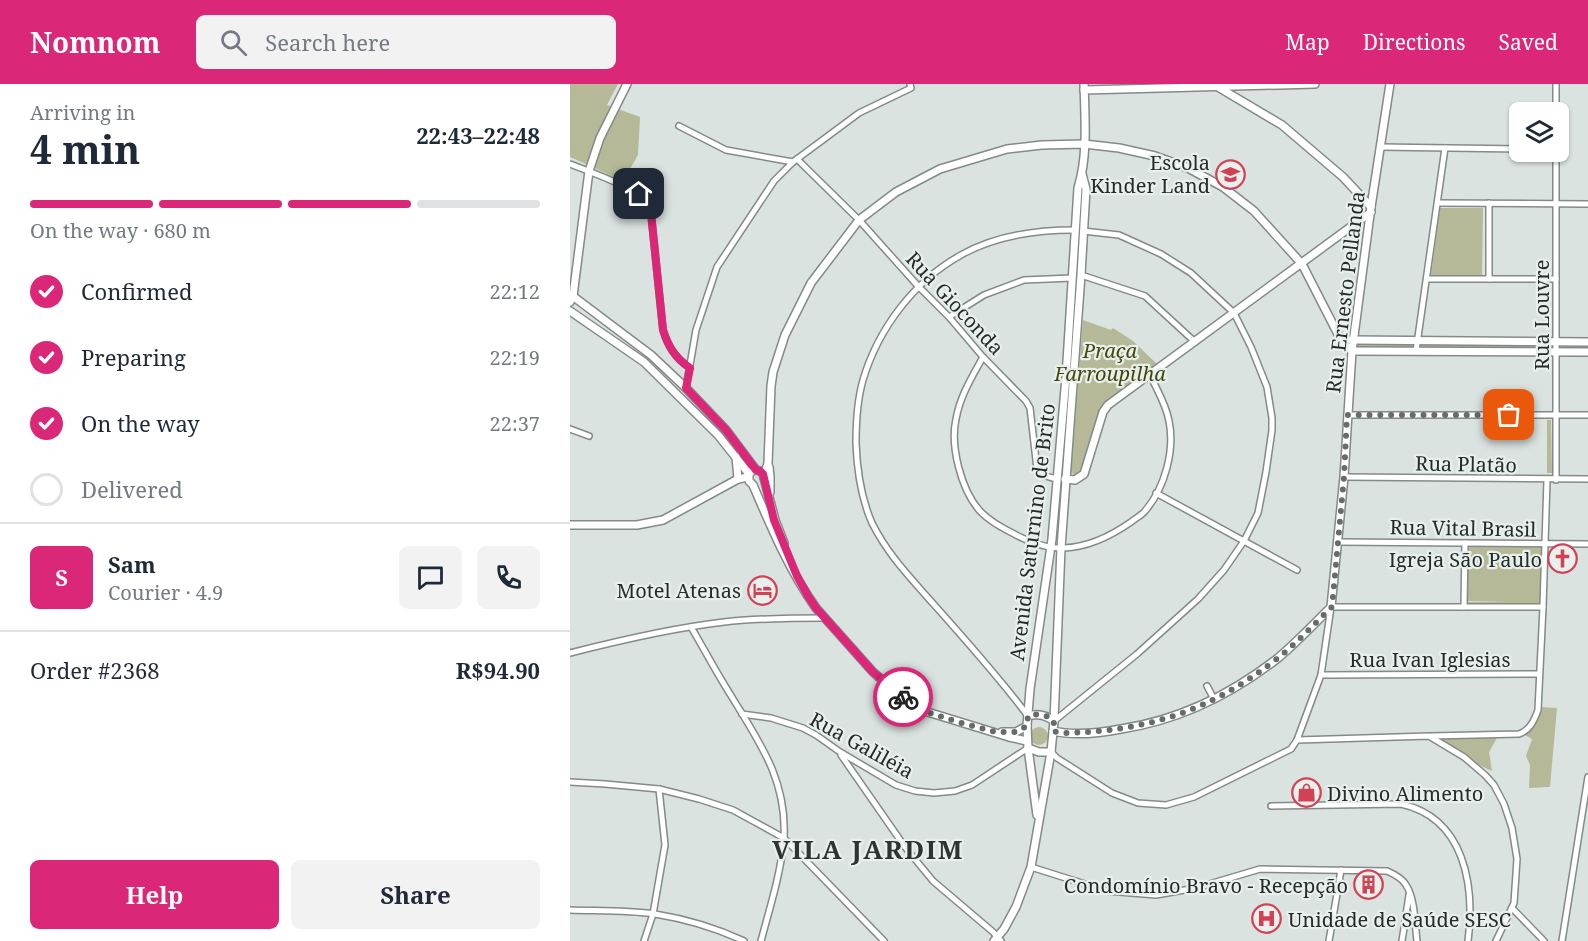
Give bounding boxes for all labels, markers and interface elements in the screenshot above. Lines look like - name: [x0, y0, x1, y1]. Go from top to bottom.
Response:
- search box: [196, 15, 616, 69]
- text: Nomnom: [30, 23, 160, 61]
- icon: search: [217, 26, 250, 59]
- text: Search here: [265, 27, 390, 57]
- text: Map: [1285, 28, 1330, 56]
- text: Directions: [1363, 28, 1465, 56]
- text: Saved: [1498, 28, 1558, 56]
- text: Arriving in: [30, 99, 135, 126]
- map controls: [1509, 102, 1569, 162]
- button: layers: [1509, 102, 1569, 162]
- text: 22:43–22:48: [416, 120, 540, 150]
- text: 4 min: [30, 122, 140, 175]
- place label: Escola Kinder Land: [1090, 149, 1210, 199]
- school or university icon: Escola Kinder Land: [1215, 158, 1247, 190]
- pin: [613, 168, 664, 219]
- icon: home: [622, 177, 655, 210]
- street label: Rua Ernesto Pellanda: [1319, 189, 1371, 395]
- text: On the way · 680 m: [30, 217, 211, 244]
- street label: Rua Gioconda: [900, 245, 1010, 361]
- street label: Rua Louvre: [1528, 260, 1555, 370]
- icon: check: [30, 275, 63, 308]
- text: Confirmed: [81, 276, 192, 306]
- text: 22:12: [490, 278, 540, 305]
- park label: Praça Farroupilha: [1053, 337, 1166, 387]
- icon: check: [30, 341, 63, 374]
- text: Preparing: [81, 342, 186, 372]
- text: 22:19: [490, 344, 540, 371]
- pin: [1483, 389, 1534, 440]
- icon: bag: [1492, 398, 1525, 431]
- street label: Avenida Saturnino de Brito: [1003, 402, 1061, 662]
- icon: check: [30, 407, 63, 440]
- text: On the way: [81, 408, 200, 438]
- text: 22:37: [490, 410, 540, 437]
- street label: Rua Platão: [1415, 450, 1517, 478]
- text: Delivered: [81, 474, 183, 504]
- street label: Rua Vital Brasil: [1389, 513, 1537, 543]
- church icon: Igreja São Paulo: [1547, 543, 1579, 575]
- button: chat: [399, 546, 462, 609]
- button: phone: [477, 546, 540, 609]
- place label: Igreja São Paulo: [1389, 546, 1542, 573]
- text: Sam: [108, 549, 156, 579]
- text: S: [55, 562, 68, 592]
- hotel icon: Motel Atenas: [746, 574, 778, 606]
- place label: Motel Atenas: [617, 577, 741, 604]
- text: Courier · 4.9: [108, 579, 223, 606]
- street label: Rua Ivan Iglesias: [1349, 646, 1511, 673]
- text: Order #2368: [30, 655, 160, 685]
- text: R$94.90: [456, 655, 540, 685]
- courier: [873, 667, 933, 727]
- icon: bike: [887, 681, 920, 714]
- street label: Rua Galiléia: [805, 705, 919, 785]
- shop icon: Divino Alimento: [1290, 777, 1322, 809]
- place label: Divino Alimento: [1327, 780, 1483, 807]
- district label: VILA JARDIM: [772, 831, 964, 867]
- button: Help: [30, 860, 279, 929]
- button: Share: [291, 860, 540, 929]
- building icon: Condomínio Bravo - Recepção: [1353, 869, 1385, 901]
- place label: Condomínio Bravo - Recepção: [1064, 872, 1348, 899]
- hospital icon: Unidade de Saúde SESC: [1251, 903, 1283, 935]
- place label: Unidade de Saúde SESC: [1288, 906, 1511, 933]

